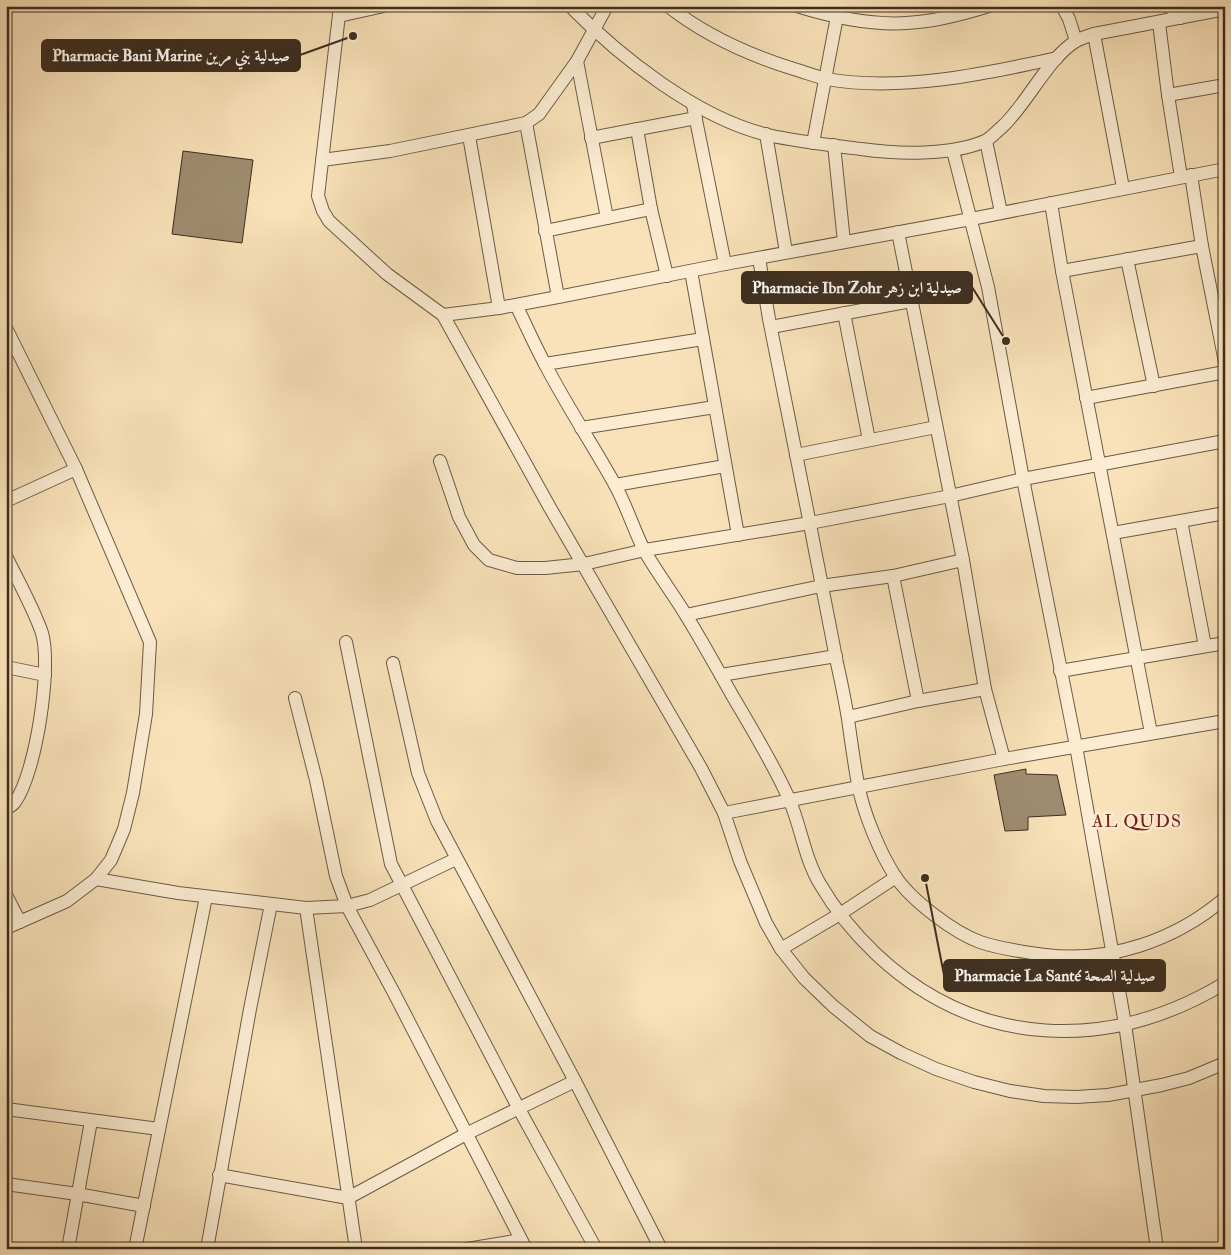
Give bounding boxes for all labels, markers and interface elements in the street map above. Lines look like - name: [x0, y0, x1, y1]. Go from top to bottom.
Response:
- callout: Pharmacie Bani Marine صيدلية بني مرين: [42, 40, 300, 71]
- text: Pharmacie Bani Marine صيدلية بني مرين: [52, 46, 290, 70]
- callout: Pharmacie Ibn Zohr صيدلية ابن زهر: [742, 272, 972, 303]
- text: Pharmacie Ibn Zohr صيدلية ابن زهر: [752, 278, 962, 298]
- district label: AL QUDS: [1091, 810, 1182, 833]
- callout: Pharmacie La Santé صيدلية الصحة: [944, 960, 1165, 991]
- text: Pharmacie La Santé صيدلية الصحة: [954, 966, 1156, 986]

